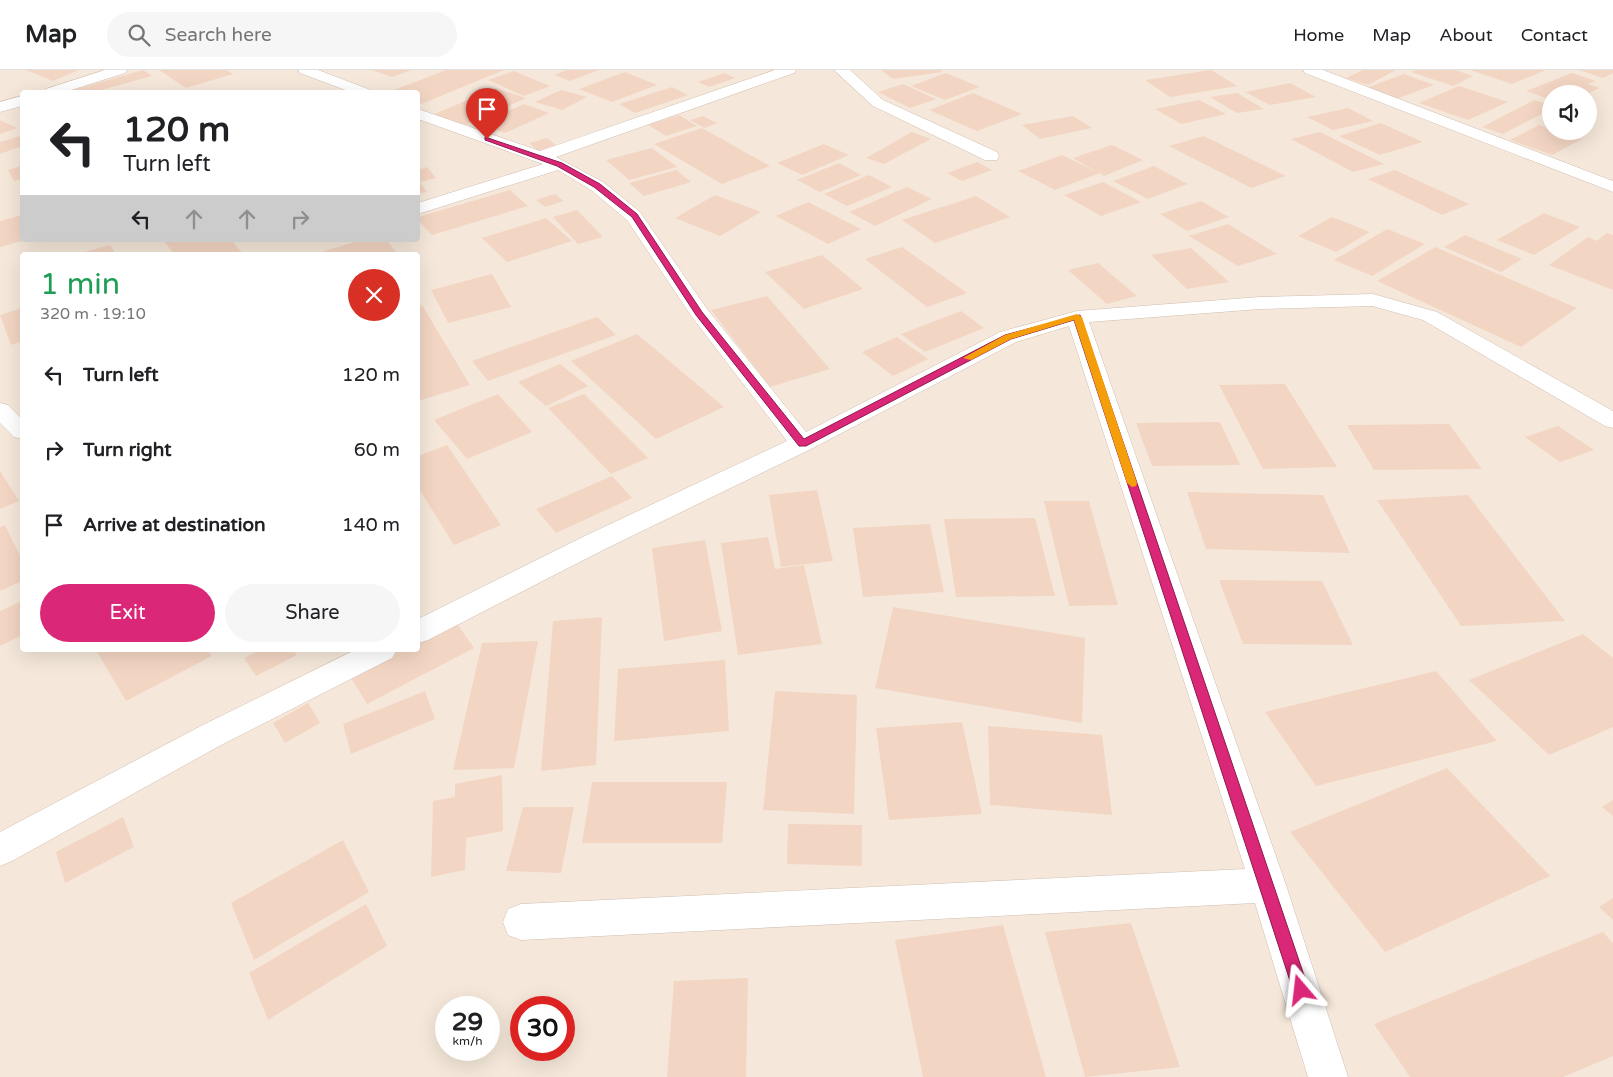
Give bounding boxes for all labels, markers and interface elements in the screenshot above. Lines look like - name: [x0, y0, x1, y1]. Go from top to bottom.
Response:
- search box: [107, 12, 457, 57]
- text: Map: [25, 20, 77, 49]
- icon: search: [125, 21, 153, 49]
- text: Search here: [165, 24, 272, 46]
- text: Home: [1293, 24, 1344, 46]
- text: Map: [1372, 24, 1411, 46]
- text: About: [1439, 24, 1493, 46]
- text: Contact: [1521, 24, 1588, 46]
- map controls: [1542, 85, 1597, 140]
- button: sound: [1542, 85, 1597, 140]
- pin: [466, 88, 508, 139]
- icon: arrive: [473, 95, 501, 123]
- text: 120 m: [123, 109, 230, 151]
- icon: left: [40, 110, 105, 175]
- text: Turn left: [123, 151, 211, 177]
- icon: left: [127, 205, 155, 233]
- icon: ahead: [180, 205, 208, 233]
- icon: ahead: [233, 205, 261, 233]
- icon: right: [286, 205, 314, 233]
- text: 1 min: [40, 266, 120, 303]
- button: close: [348, 269, 400, 321]
- text: 320 m · 19:10: [40, 304, 146, 324]
- icon: left: [40, 361, 68, 389]
- text: Turn left: [83, 364, 159, 386]
- text: 120 m: [342, 364, 400, 386]
- icon: right: [40, 436, 68, 464]
- text: Turn right: [83, 439, 171, 461]
- text: 60 m: [354, 439, 400, 461]
- icon: arrive: [40, 511, 68, 539]
- text: Arrive at destination: [83, 514, 266, 536]
- text: 140 m: [342, 514, 400, 536]
- button: Exit: [40, 584, 215, 642]
- button: Share: [225, 584, 400, 642]
- position arrow: [1274, 963, 1326, 1015]
- speed limit sign: 30: [510, 996, 575, 1061]
- text: 29: [452, 1007, 483, 1037]
- text: km/h: [452, 1034, 483, 1048]

